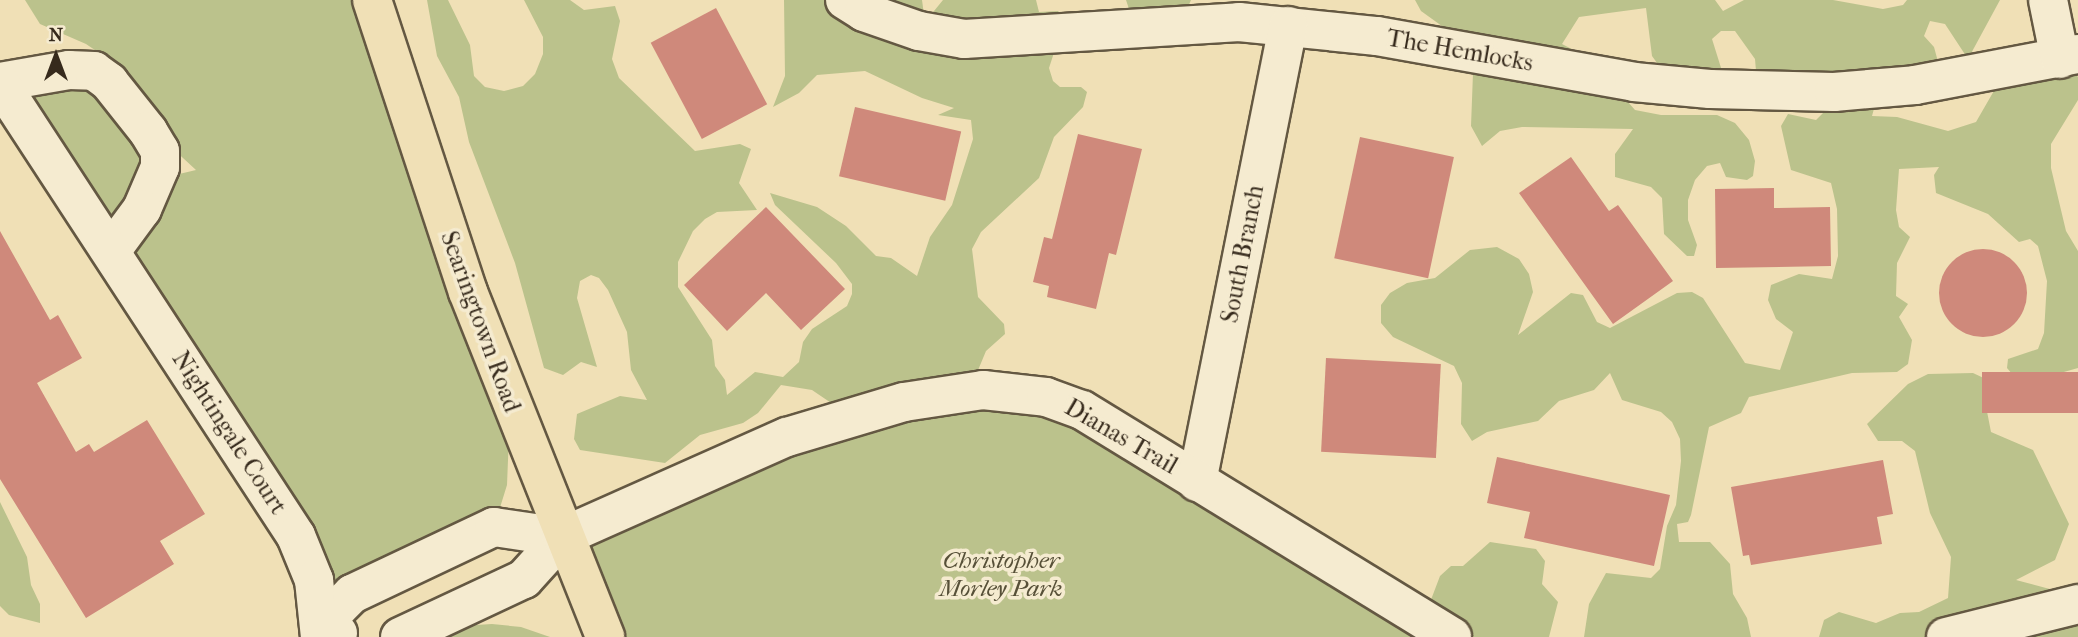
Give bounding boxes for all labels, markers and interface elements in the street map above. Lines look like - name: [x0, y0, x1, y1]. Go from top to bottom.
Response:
- north arrow: [21, 21, 91, 91]
- text: N: [49, 24, 63, 46]
- street label: The Hemlocks: [1385, 24, 1535, 78]
- street label: South Branch: [1216, 183, 1270, 325]
- street label: Searingtown Road: [434, 228, 526, 416]
- street label: Nightingale Court: [166, 346, 292, 520]
- street label: Dianas Trail: [1060, 393, 1182, 481]
- park label: Christopher Morley Park: [939, 547, 1063, 603]

